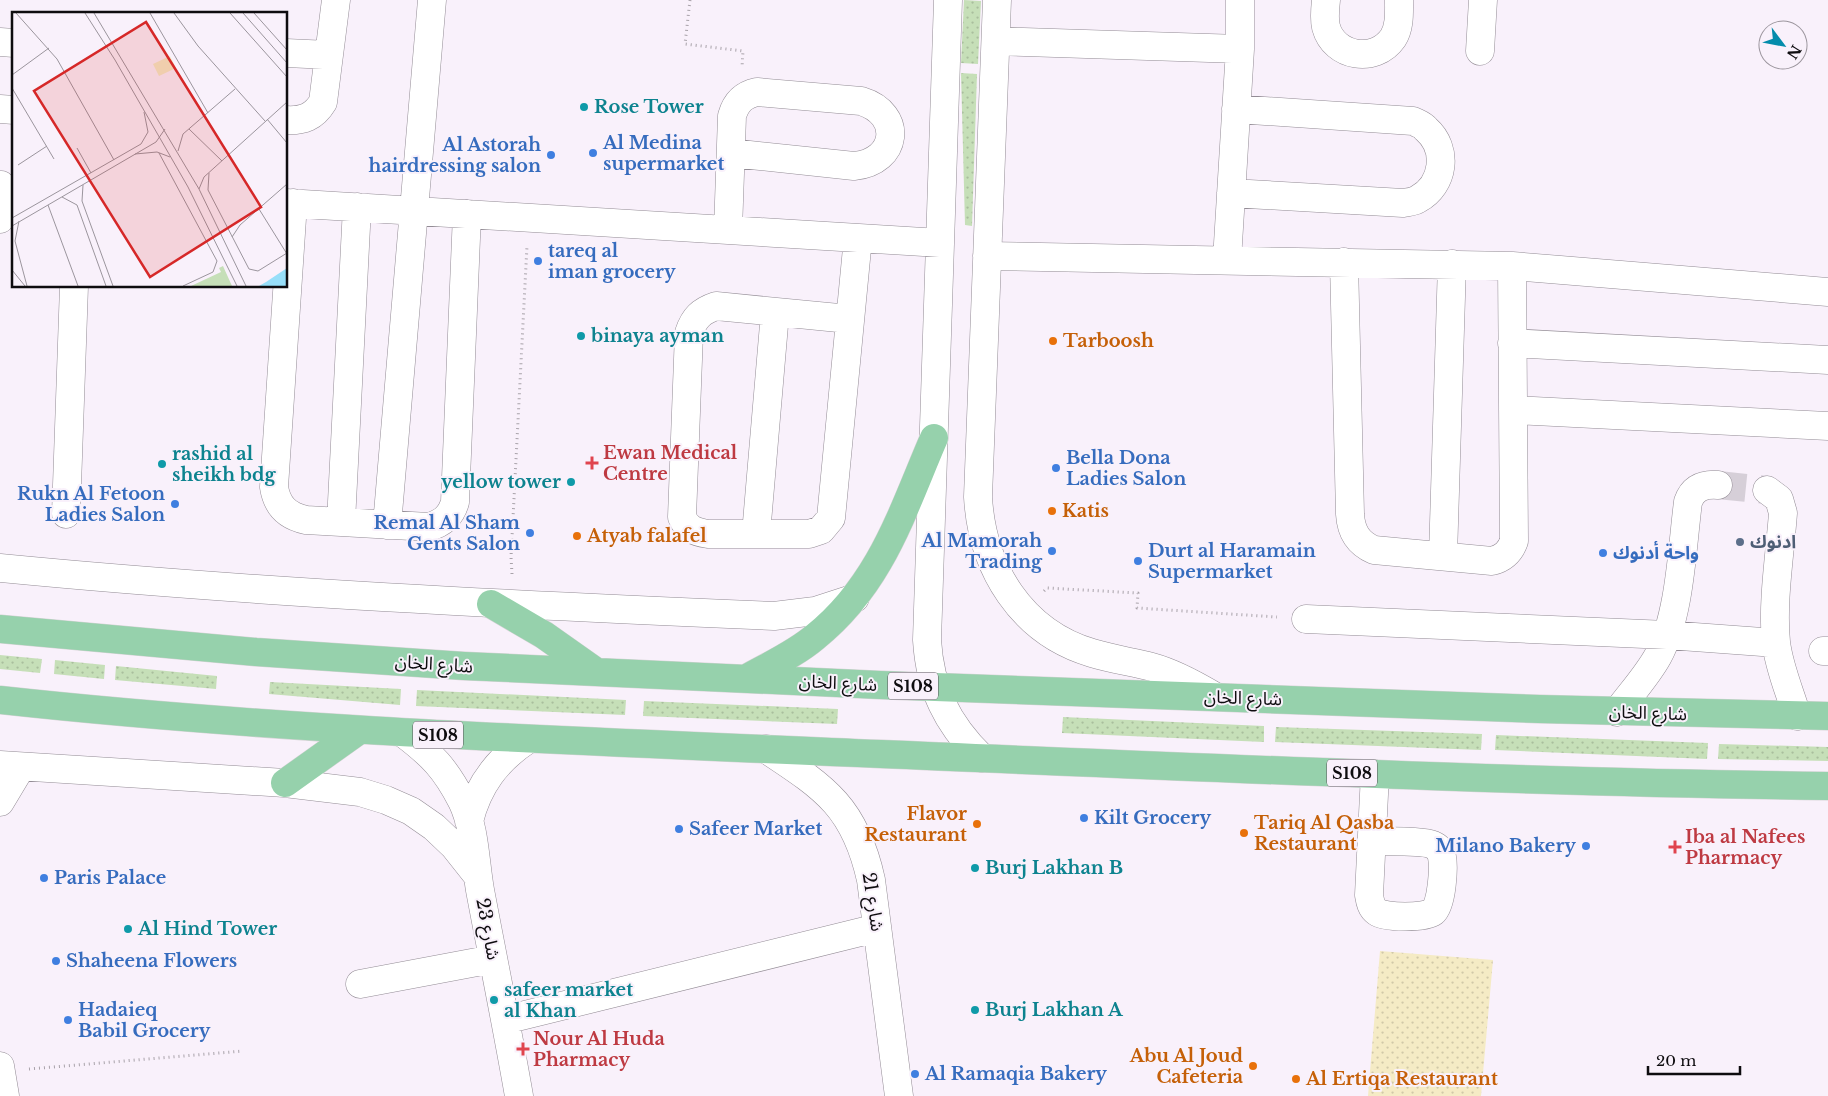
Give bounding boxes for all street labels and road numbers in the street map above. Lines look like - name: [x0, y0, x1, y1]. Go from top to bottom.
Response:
- street label: شارع الخان: [394, 650, 474, 681]
- street label: شارع الخان: [798, 670, 878, 699]
- road number: S108: [888, 672, 938, 699]
- street label: شارع الخان: [1203, 686, 1282, 713]
- street label: شارع الخان: [1608, 701, 1687, 728]
- road number: S108: [413, 722, 463, 748]
- road number: S108: [1327, 760, 1377, 786]
- street label: شارع 21: [855, 871, 889, 934]
- street label: شارع 23: [468, 896, 505, 962]

